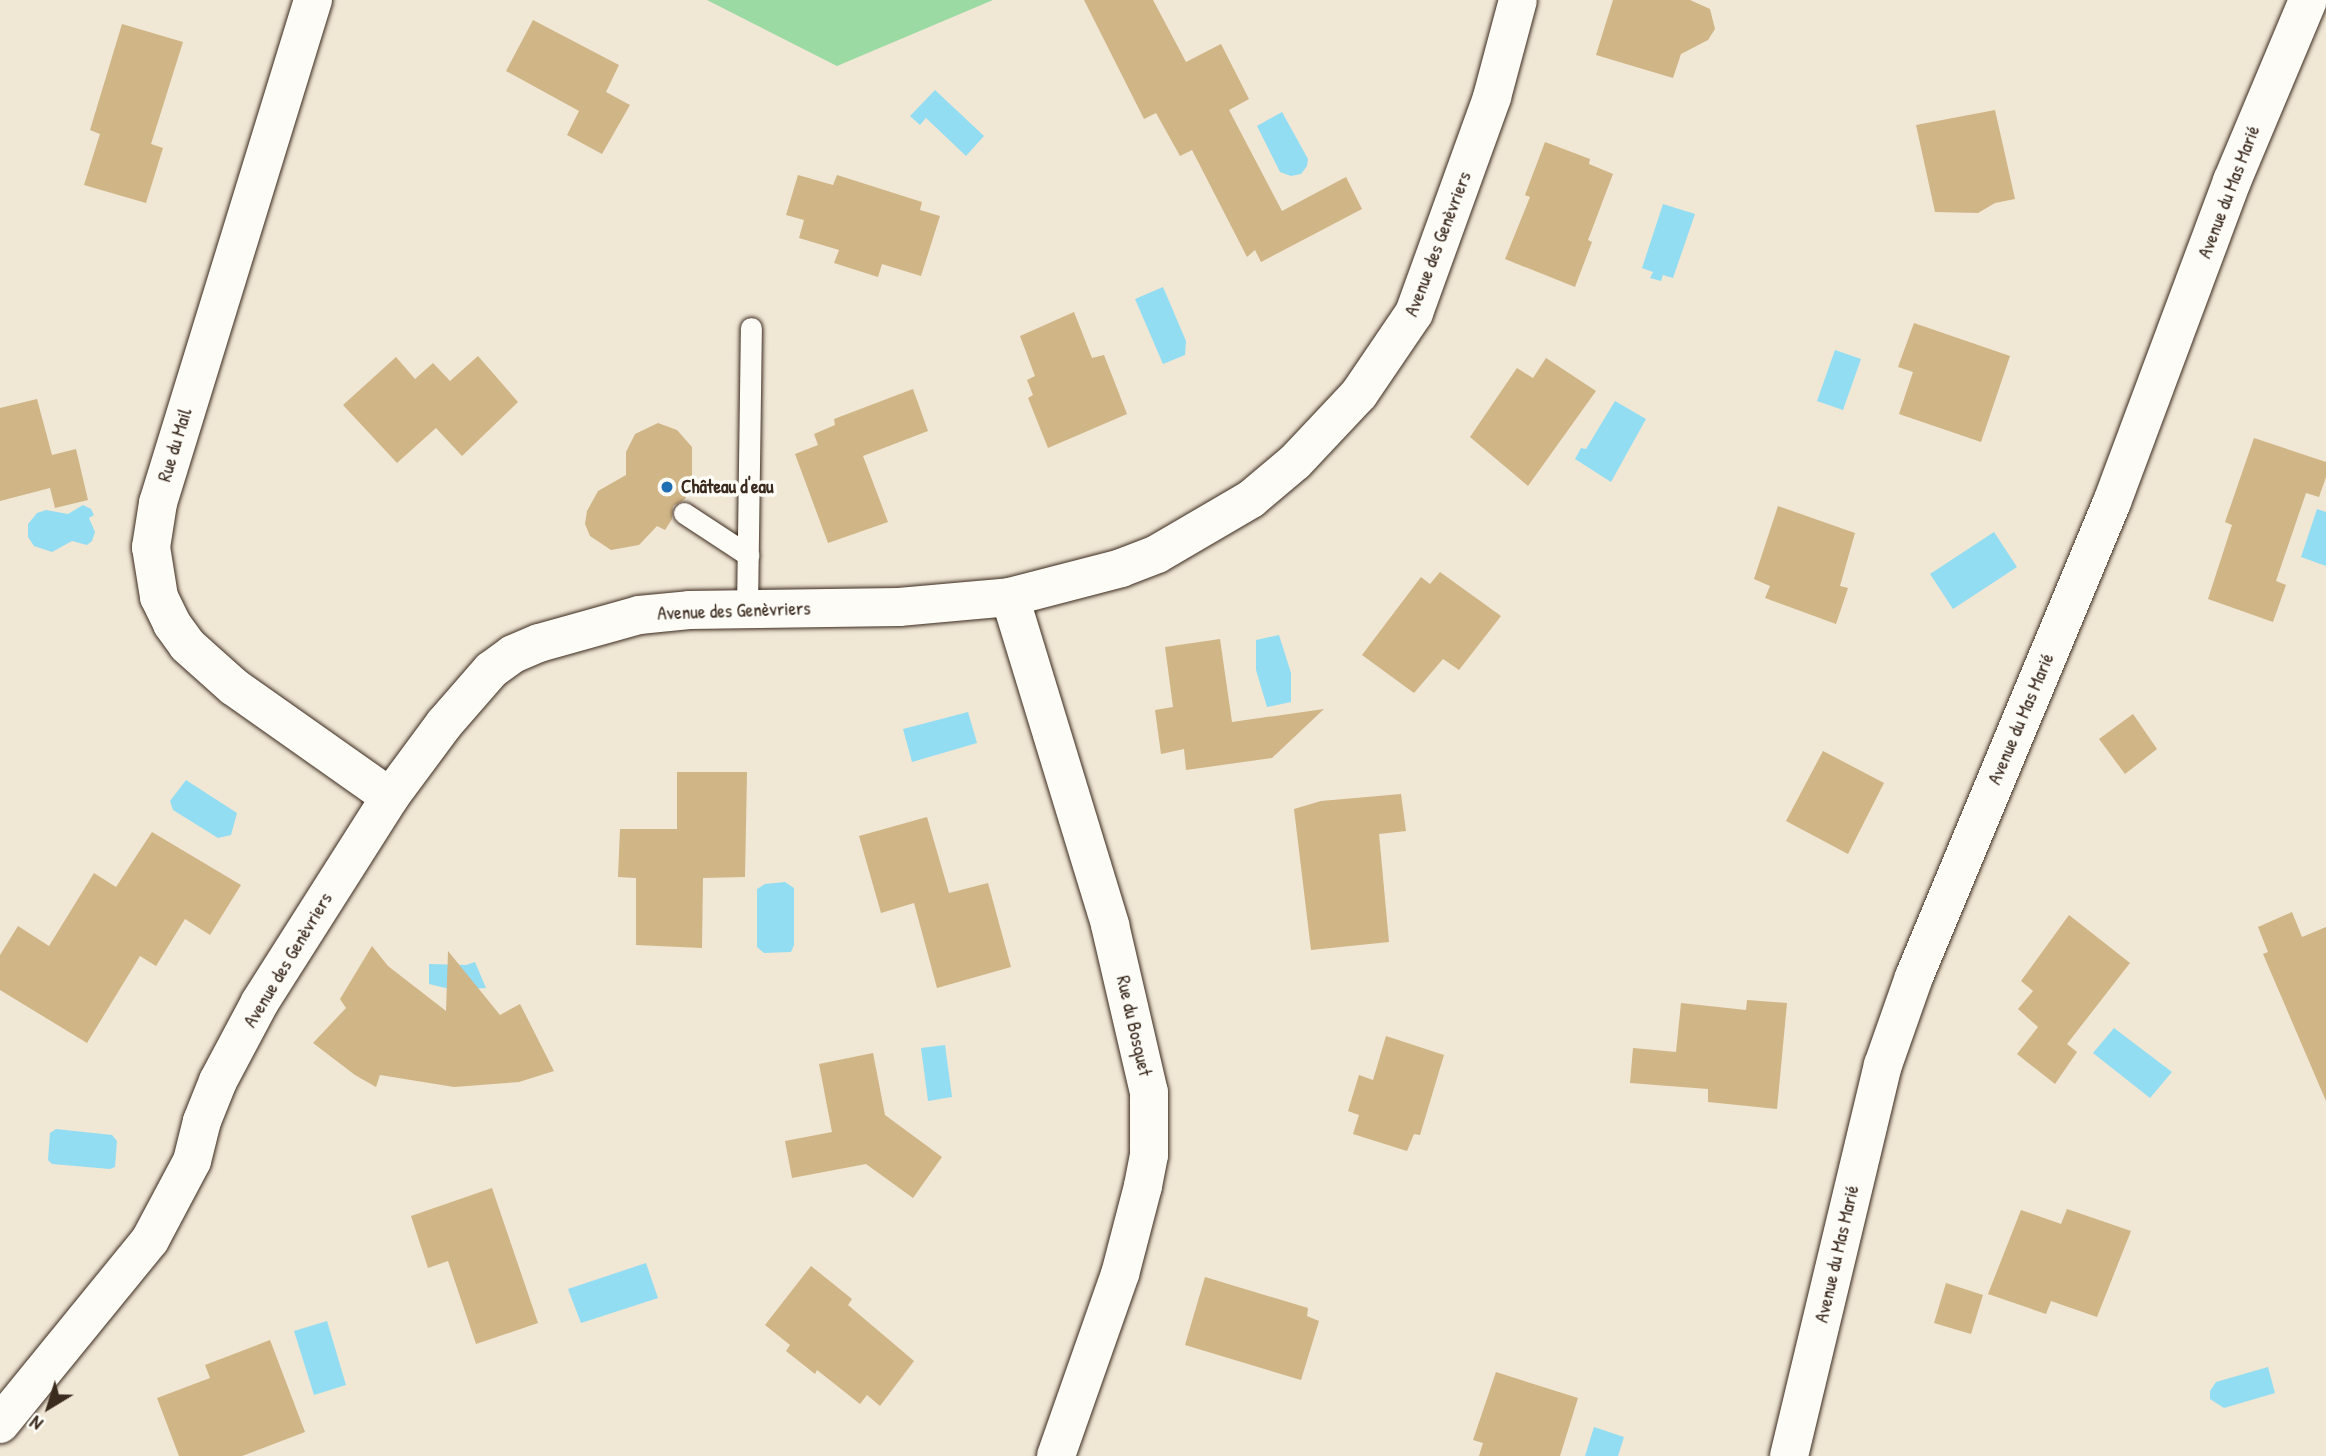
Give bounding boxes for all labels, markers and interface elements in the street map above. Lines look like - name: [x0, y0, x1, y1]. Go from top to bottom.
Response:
- street label: Avenue du Mas Marié: [2193, 122, 2265, 262]
- street label: Avenue des Genèvriers: [1400, 168, 1476, 320]
- street label: Rue du Mail: [153, 406, 197, 484]
- place label: Château d'eau: [681, 476, 773, 498]
- marker: Château d'eau: [659, 479, 675, 495]
- street label: Avenue des Genèvriers: [657, 597, 811, 625]
- street label: Avenue du Mas Marié: [1983, 650, 2059, 788]
- street label: Avenue des Genèvriers: [239, 888, 337, 1032]
- street label: Rue du Bosquet: [1111, 973, 1157, 1079]
- street label: Avenue du Mas Marié: [1810, 1183, 1864, 1325]
- north arrow: [14, 1372, 84, 1442]
- text: N: [24, 1410, 48, 1437]

